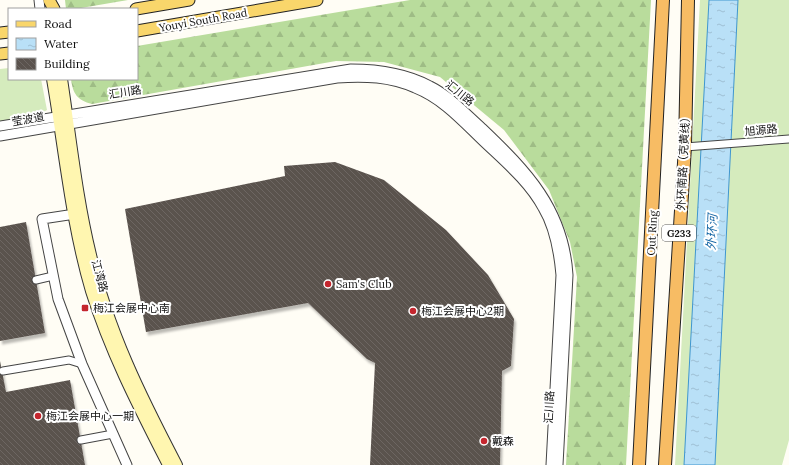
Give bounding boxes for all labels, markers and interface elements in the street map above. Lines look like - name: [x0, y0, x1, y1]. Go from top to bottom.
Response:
- street label: Youyi South Road: [157, 5, 249, 35]
- legend: [8, 8, 138, 80]
- text: Road: [44, 16, 72, 31]
- text: Water: [44, 36, 79, 51]
- text: Building: [44, 56, 90, 71]
- street label: 汇川路: [443, 77, 477, 109]
- street label: 汇川路: [108, 83, 142, 101]
- street label: 莹波道: [11, 109, 45, 129]
- street label: 外环南路（克黄线）: [673, 111, 693, 211]
- street label: 旭源路: [744, 122, 778, 138]
- street label: Out Ring: [644, 209, 660, 256]
- water label: 外环河: [703, 212, 720, 250]
- road number: G233: [662, 225, 696, 241]
- street label: 江湾路: [89, 258, 111, 294]
- place label: Sam's Club: [336, 277, 392, 291]
- marker: Sam's Club: [323, 279, 333, 289]
- place label: 梅江会展中心南: [93, 301, 170, 315]
- marker: 梅江会展中心南: [80, 303, 90, 313]
- place label: 梅江会展中心2期: [421, 304, 504, 318]
- marker: 梅江会展中心2期: [408, 306, 418, 316]
- street label: 汇川路: [541, 390, 557, 424]
- place label: 梅江会展中心一期: [46, 409, 134, 423]
- marker: 梅江会展中心一期: [33, 411, 43, 421]
- place label: 戴森: [492, 434, 514, 448]
- marker: 戴森: [479, 436, 489, 446]

